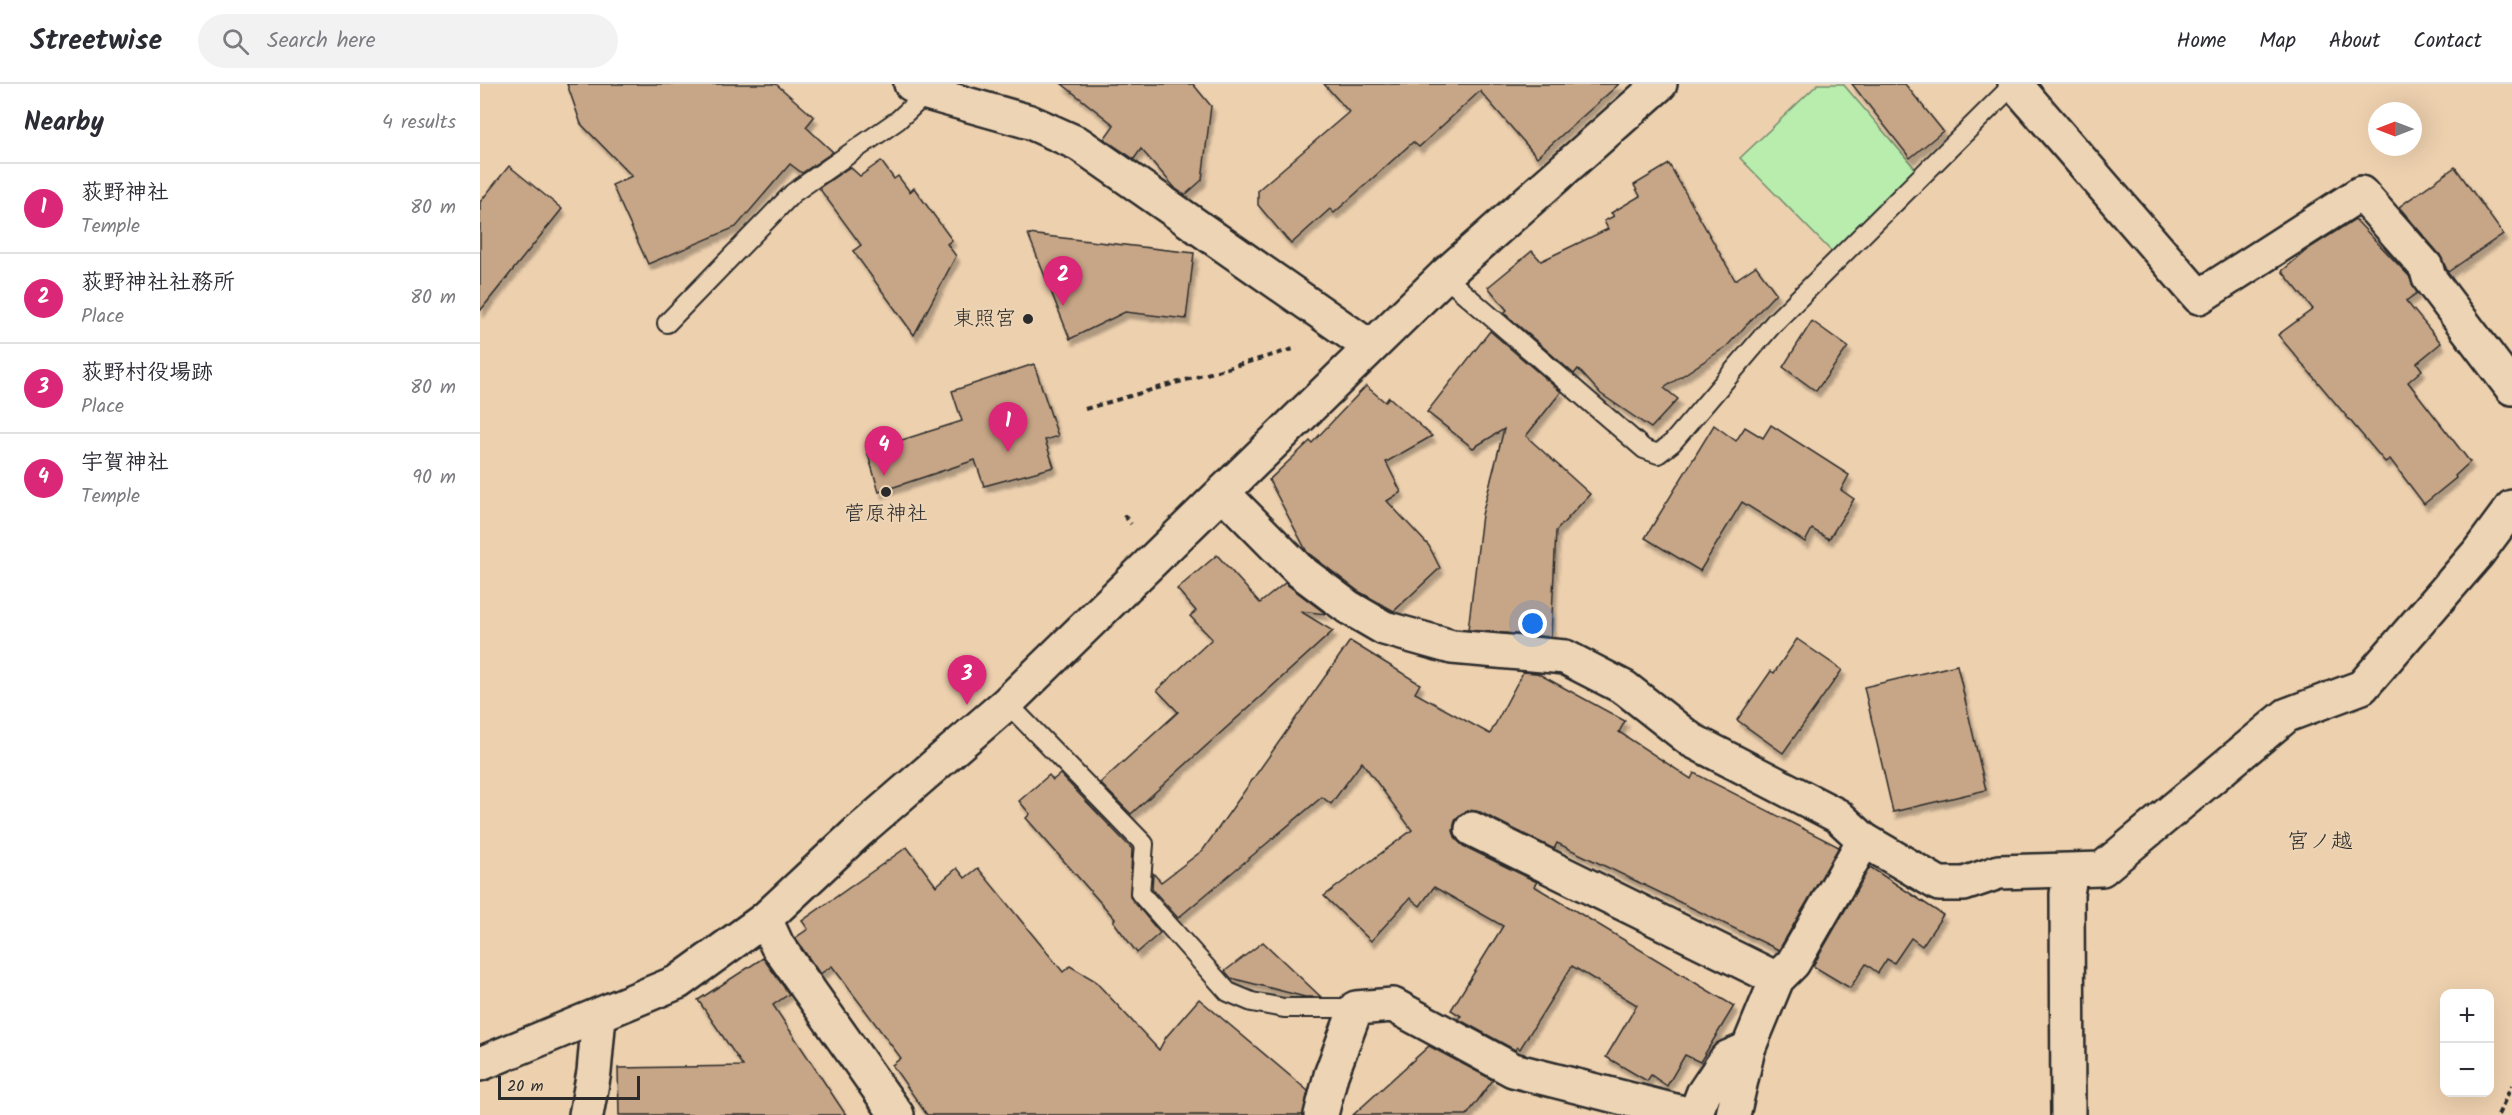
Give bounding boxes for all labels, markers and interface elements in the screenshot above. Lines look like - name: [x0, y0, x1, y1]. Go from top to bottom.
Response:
- search box: [198, 14, 618, 68]
- text: Streetwise: [30, 19, 162, 64]
- text: Search here: [267, 24, 376, 59]
- icon: search: [219, 25, 252, 58]
- text: Home: [2177, 25, 2226, 58]
- text: Map: [2259, 25, 2296, 58]
- text: About: [2329, 25, 2380, 58]
- text: Contact: [2413, 25, 2482, 58]
- text: Nearby: [24, 102, 104, 144]
- north arrow: [2368, 102, 2422, 156]
- text: 4 results: [382, 107, 456, 139]
- text: 荻野神社: [81, 176, 169, 211]
- text: 1: [40, 192, 47, 224]
- text: 80 m: [410, 192, 456, 224]
- text: Temple: [81, 211, 140, 243]
- pin: 2: [1044, 256, 1082, 306]
- text: 荻野神社社務所: [81, 266, 235, 301]
- text: 2: [38, 282, 49, 314]
- text: 80 m: [410, 282, 456, 314]
- text: Place: [81, 301, 124, 333]
- place label: 東照宮: [953, 303, 1016, 336]
- marker: 東照宮: [1021, 312, 1035, 326]
- text: 荻野村役場跡: [81, 356, 213, 391]
- text: 3: [38, 372, 49, 404]
- text: 80 m: [410, 372, 456, 404]
- text: Place: [81, 391, 124, 423]
- pin: 1: [988, 402, 1028, 452]
- pin: 4: [864, 426, 904, 476]
- text: 宇賀神社: [81, 446, 169, 481]
- text: 4: [38, 462, 49, 494]
- text: 90 m: [412, 462, 456, 494]
- text: Temple: [81, 481, 140, 513]
- marker: 菅原神社: [879, 485, 893, 499]
- place label: 菅原神社: [844, 498, 928, 531]
- your location: [1518, 609, 1547, 638]
- pin: 3: [948, 656, 986, 705]
- district label: 宮ノ越: [2287, 825, 2353, 860]
- map controls: [2440, 989, 2494, 1097]
- button: +: [2440, 989, 2494, 1043]
- button: −: [2440, 1043, 2494, 1097]
- scale bar: [498, 1073, 640, 1100]
- text: 20 m: [507, 1074, 543, 1099]

